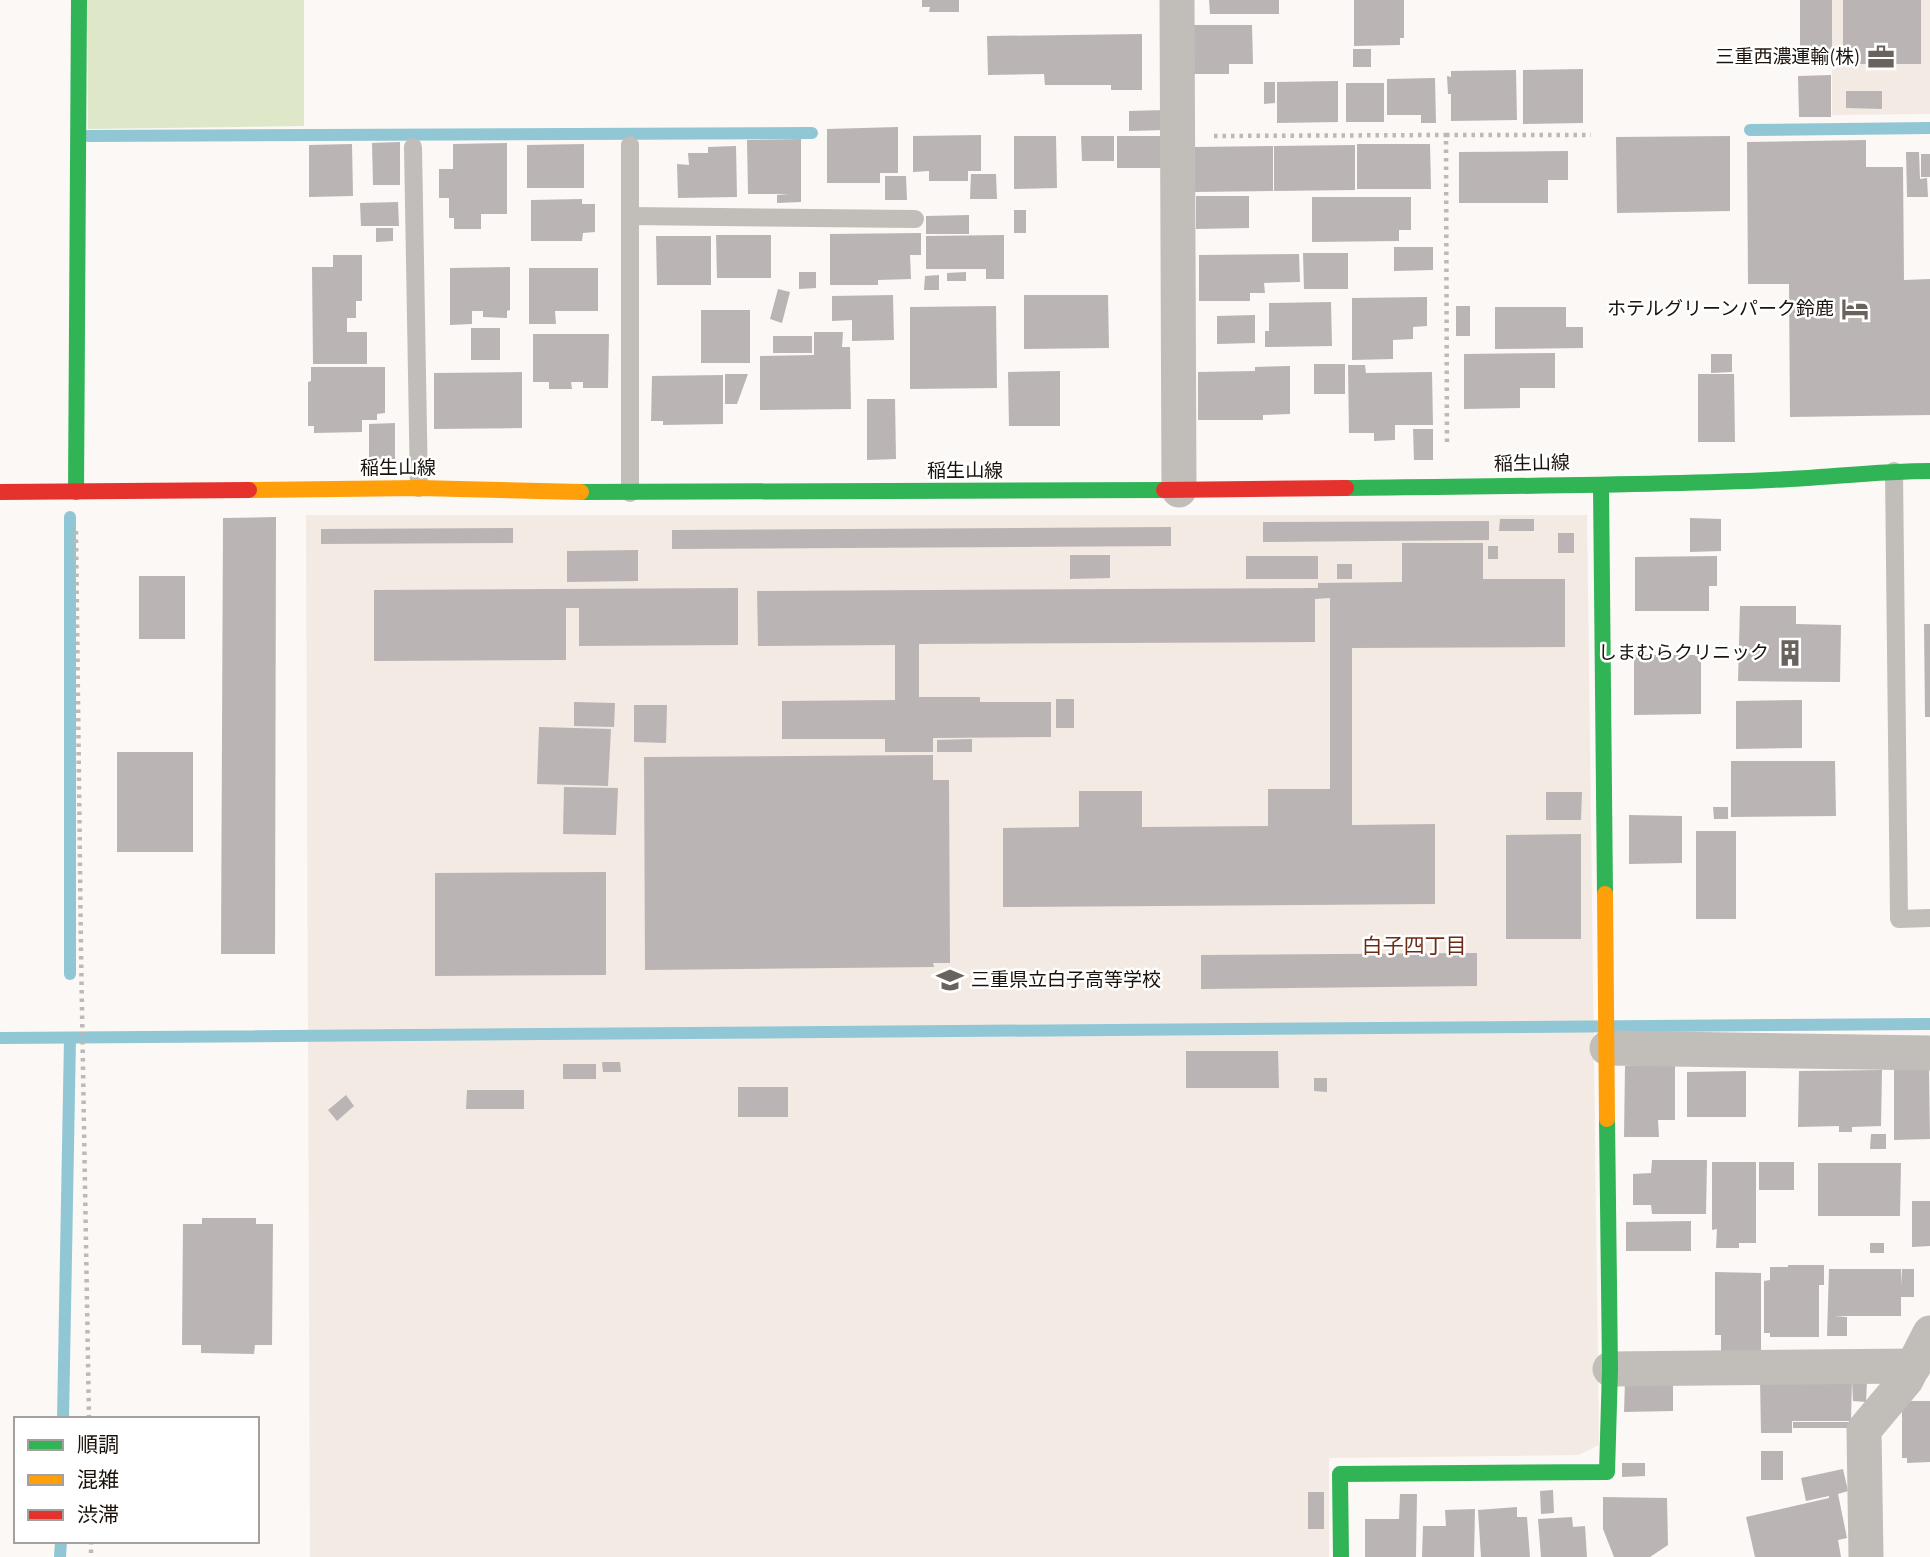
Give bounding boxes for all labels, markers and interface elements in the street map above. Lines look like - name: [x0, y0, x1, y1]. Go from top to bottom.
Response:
- office icon: 三重西濃運輸(株): [1866, 42, 1896, 72]
- place label: 三重西濃運輸(株): [1715, 44, 1860, 71]
- hotel icon: ホテルグリーンパーク鈴鹿: [1840, 294, 1870, 324]
- place label: ホテルグリーンパーク鈴鹿: [1607, 296, 1834, 323]
- street label: 稲生山線: [1494, 450, 1570, 478]
- street label: 稲生山線: [360, 455, 436, 482]
- street label: 稲生山線: [927, 458, 1003, 485]
- building icon: しまむらクリニック: [1775, 638, 1805, 668]
- place label: しまむらクリニック: [1598, 640, 1769, 667]
- district label: 白子四丁目: [1362, 931, 1467, 961]
- school or university icon: 三重県立白子高等学校: [935, 965, 965, 995]
- place label: 三重県立白子高等学校: [971, 967, 1161, 994]
- legend: [14, 1417, 259, 1543]
- text: 順調: [77, 1430, 119, 1460]
- text: 混雑: [77, 1465, 119, 1495]
- text: 渋滞: [77, 1500, 119, 1530]

